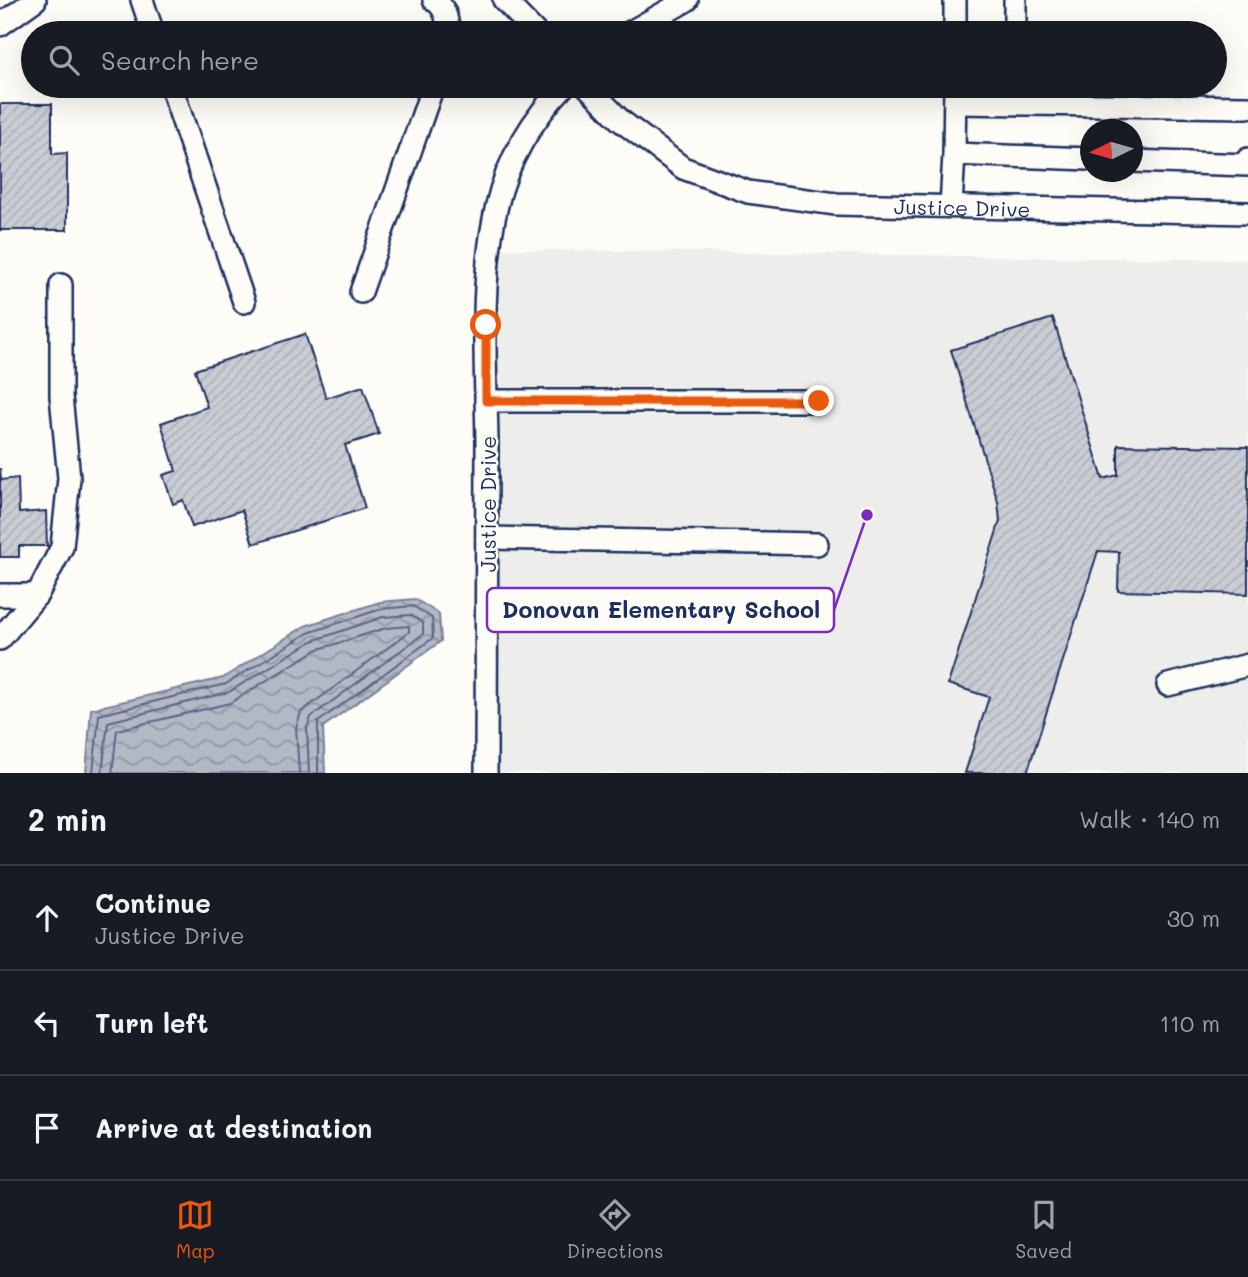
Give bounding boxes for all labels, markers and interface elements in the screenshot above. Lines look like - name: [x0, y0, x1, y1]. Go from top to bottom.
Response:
- search box: [21, 21, 1227, 98]
- icon: search: [45, 41, 83, 79]
- text: Search here: [101, 43, 259, 77]
- north arrow: [1080, 119, 1143, 182]
- street label: Justice Drive: [894, 192, 1031, 222]
- route start: [470, 309, 501, 340]
- route end: [803, 385, 834, 416]
- street label: Justice Drive: [474, 436, 501, 572]
- callout: Donovan Elementary School: [487, 588, 834, 632]
- text: Donovan Elementary School: [502, 594, 820, 624]
- text: 2 min: [28, 799, 107, 839]
- text: Walk · 140 m: [1079, 804, 1220, 834]
- text: Continue: [95, 886, 211, 920]
- icon: ahead: [28, 899, 66, 937]
- text: 30 m: [1167, 903, 1220, 933]
- text: Justice Drive: [95, 920, 244, 950]
- icon: left: [28, 1004, 66, 1042]
- text: Turn left: [95, 1006, 208, 1040]
- text: 110 m: [1160, 1008, 1220, 1038]
- icon: arrive: [28, 1109, 66, 1147]
- text: Arrive at destination: [95, 1111, 372, 1145]
- tab: Map: [176, 1196, 215, 1263]
- tab: Directions: [567, 1196, 663, 1263]
- tab: Saved: [1016, 1196, 1072, 1263]

